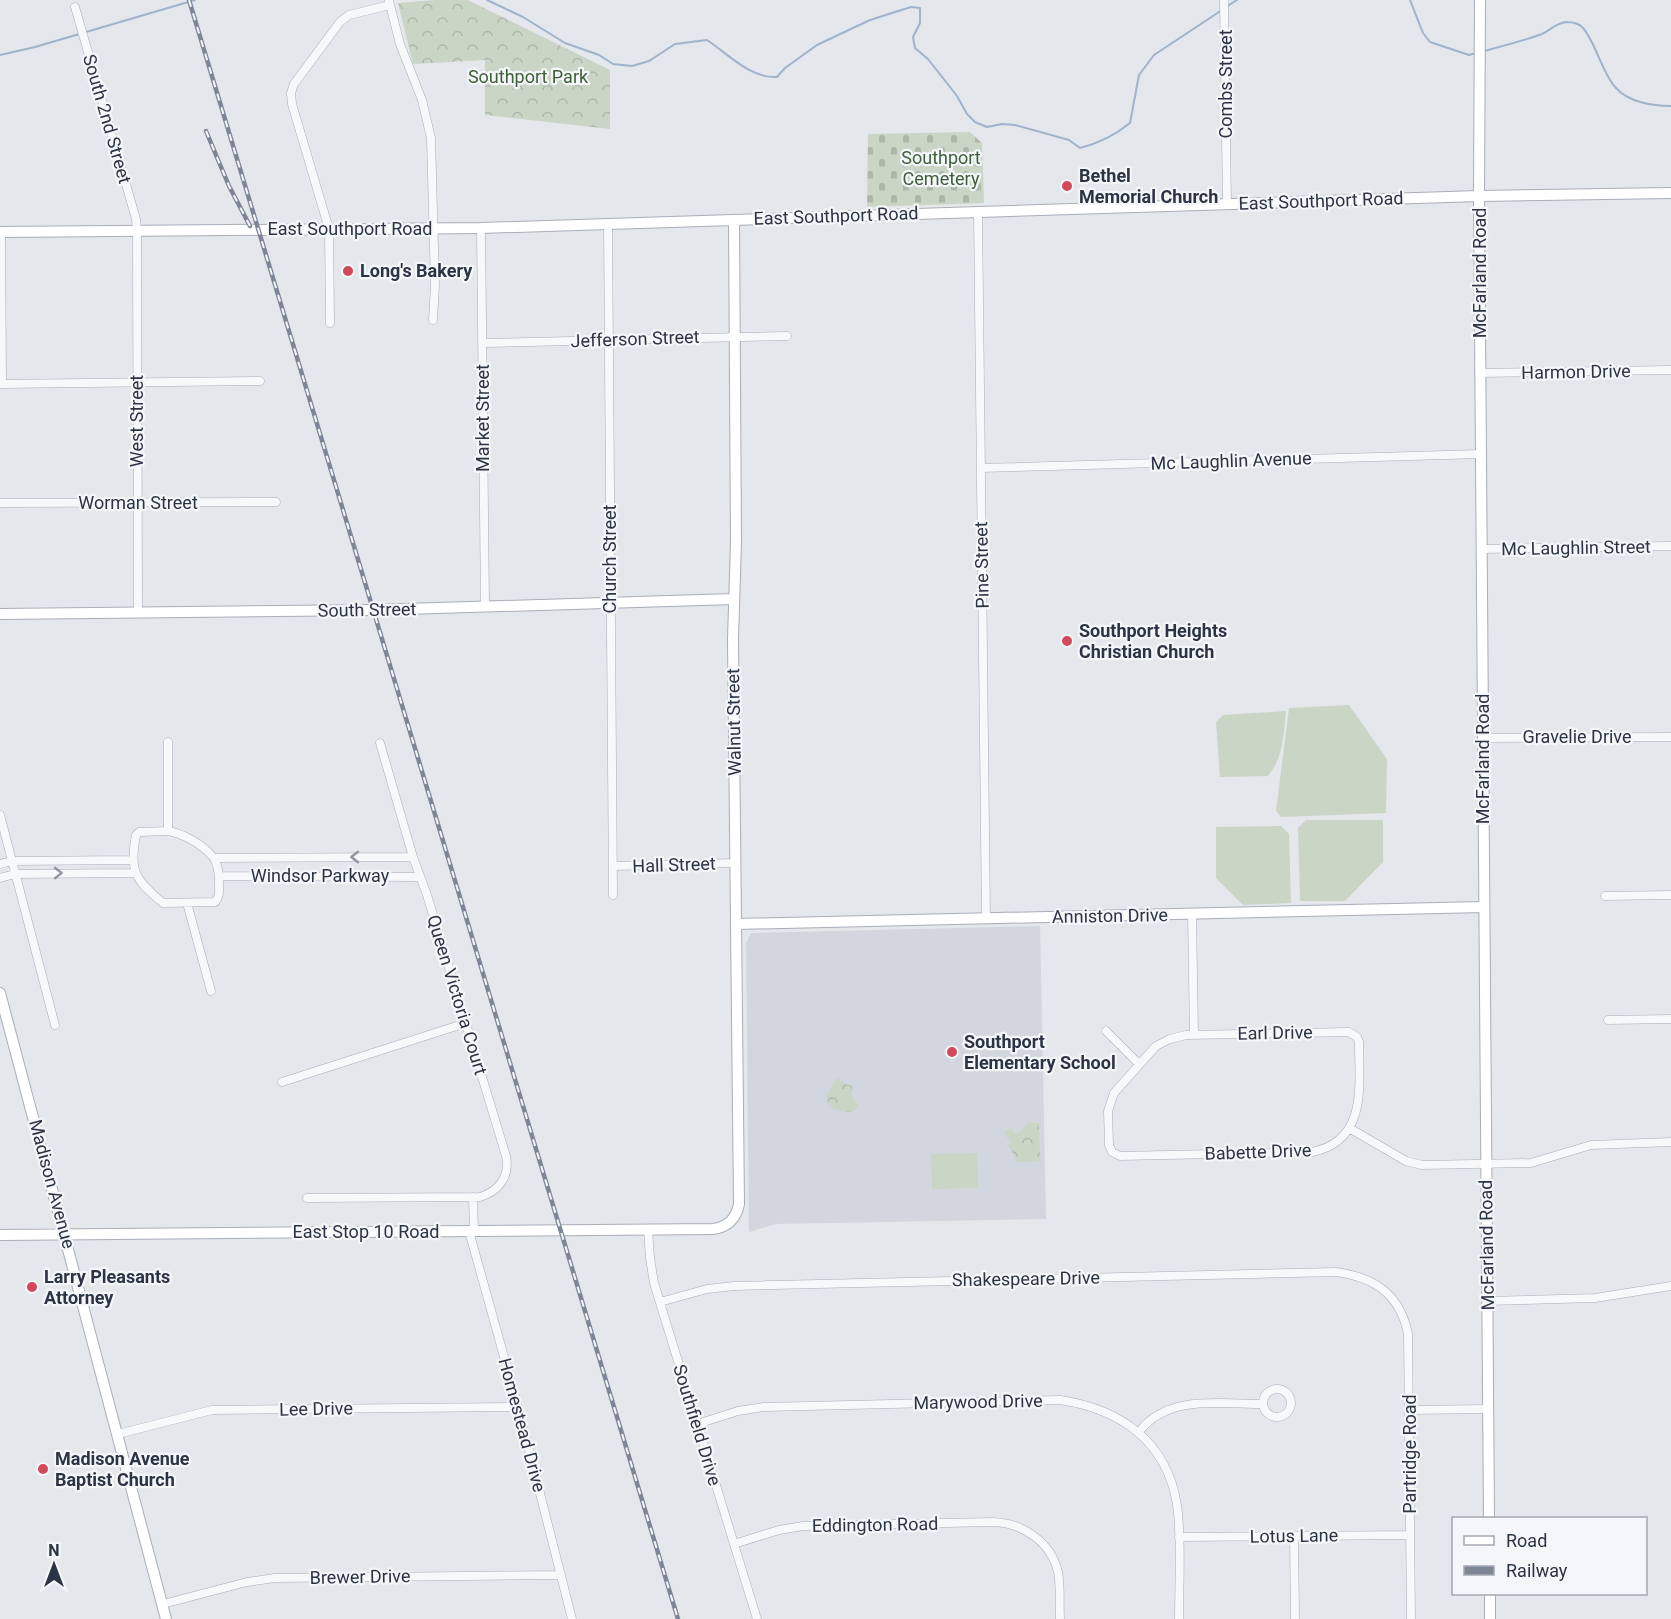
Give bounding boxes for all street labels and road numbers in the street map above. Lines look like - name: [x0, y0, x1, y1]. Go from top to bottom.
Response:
- street label: Combs Street: [1215, 29, 1236, 139]
- street label: South 2nd Street: [79, 52, 136, 186]
- street label: East Southport Road: [1238, 187, 1404, 214]
- street label: East Southport Road: [753, 202, 919, 229]
- street label: McFarland Road: [1469, 208, 1490, 338]
- street label: East Southport Road: [268, 218, 432, 239]
- street label: Jefferson Street: [570, 326, 700, 351]
- street label: Harmon Drive: [1521, 360, 1631, 383]
- street label: Market Street: [472, 364, 493, 472]
- street label: West Street: [126, 375, 147, 467]
- street label: Mc Laughlin Avenue: [1150, 447, 1312, 474]
- street label: Worman Street: [78, 492, 198, 513]
- street label: Church Street: [599, 505, 620, 613]
- street label: Pine Street: [970, 521, 993, 609]
- street label: Mc Laughlin Street: [1501, 536, 1651, 559]
- street label: South Street: [317, 598, 417, 621]
- street label: Walnut Street: [722, 668, 745, 776]
- street label: McFarland Road: [1472, 694, 1493, 824]
- street label: Gravelie Drive: [1522, 726, 1632, 747]
- street label: Hall Street: [632, 853, 716, 876]
- street label: Windsor Parkway: [251, 865, 390, 886]
- street label: Anniston Drive: [1052, 904, 1168, 927]
- street label: Queen Victoria Court: [423, 912, 492, 1077]
- street label: Earl Drive: [1237, 1021, 1313, 1044]
- street label: Madison Avenue: [25, 1117, 80, 1251]
- street label: Babette Drive: [1204, 1139, 1312, 1164]
- street label: McFarland Road: [1475, 1179, 1498, 1311]
- street label: East Stop 10 Road: [293, 1221, 439, 1242]
- street label: Shakespeare Drive: [952, 1267, 1100, 1290]
- street label: Homestead Drive: [494, 1355, 550, 1494]
- street label: Southfield Drive: [669, 1362, 726, 1488]
- street label: Marywood Drive: [913, 1390, 1043, 1413]
- street label: Partridge Road: [1399, 1394, 1420, 1514]
- street label: Lee Drive: [279, 1397, 353, 1420]
- street label: Eddington Road: [812, 1513, 938, 1536]
- street label: Lotus Lane: [1250, 1524, 1338, 1547]
- street label: Brewer Drive: [309, 1565, 411, 1588]

